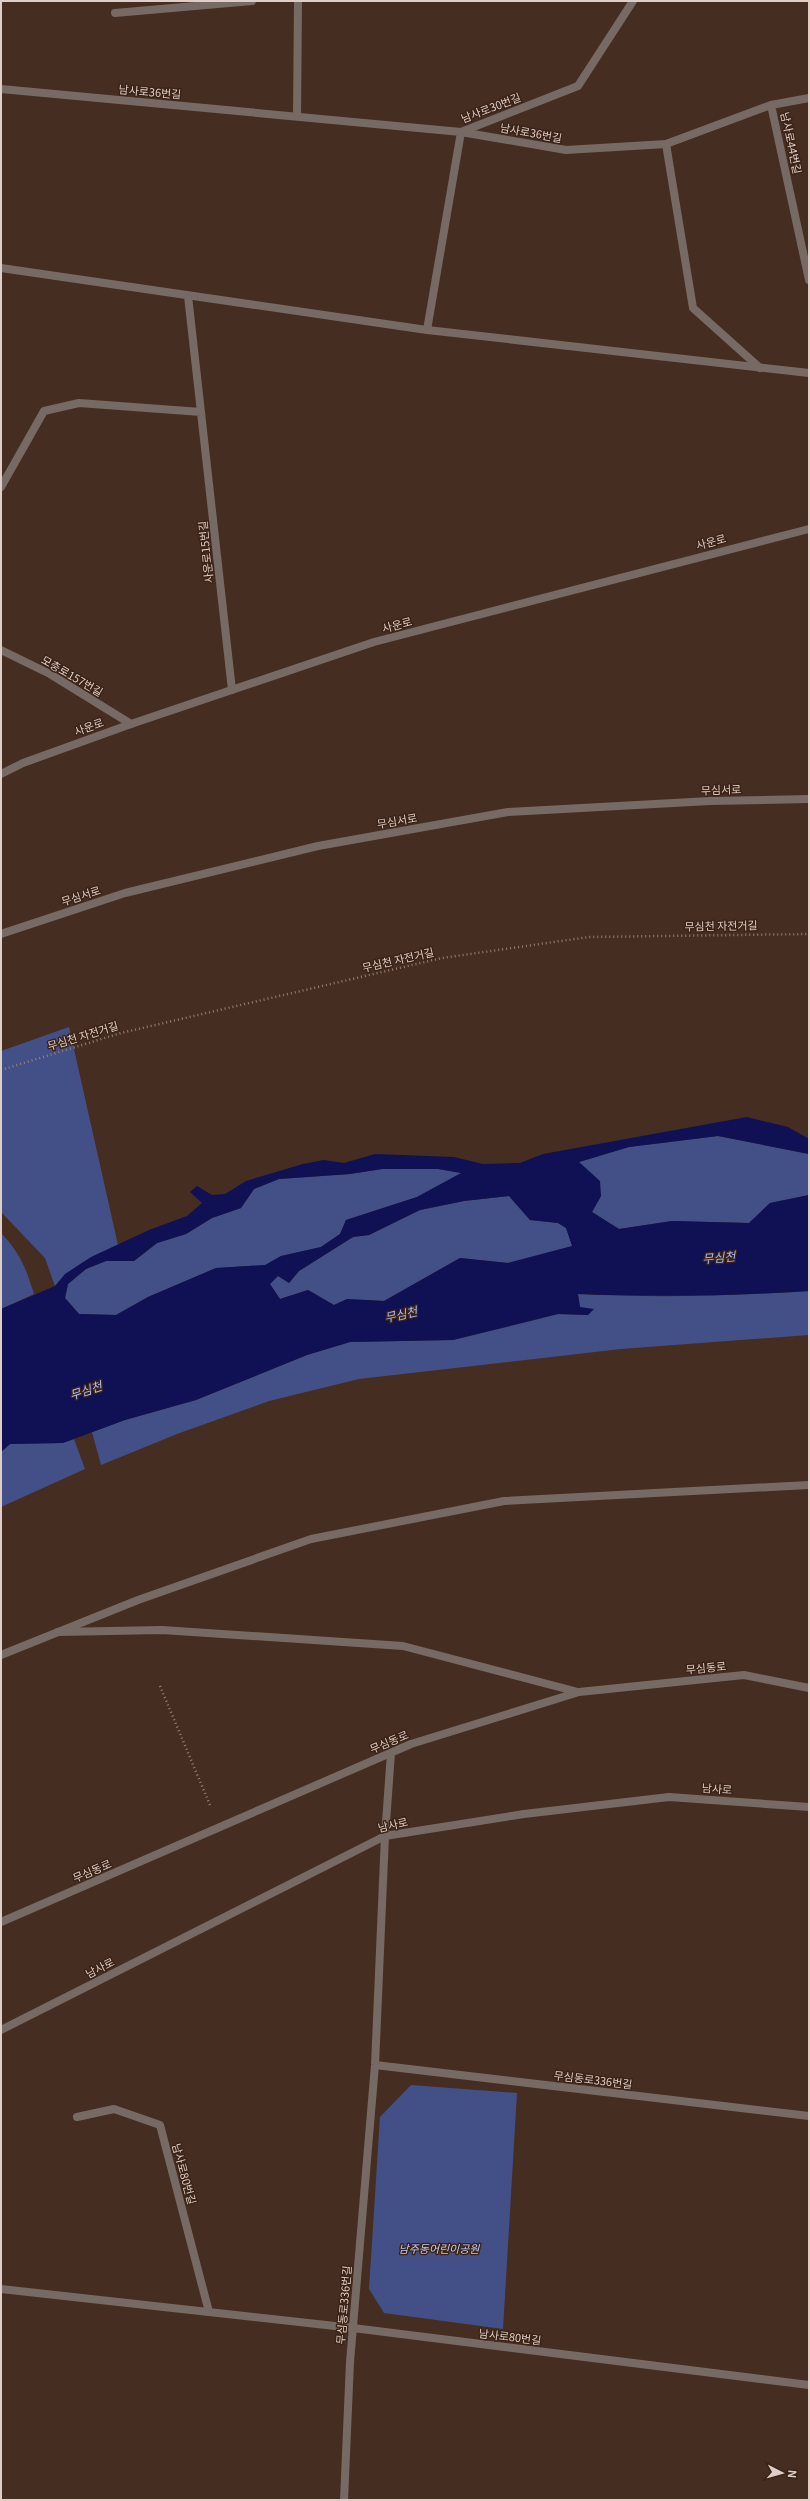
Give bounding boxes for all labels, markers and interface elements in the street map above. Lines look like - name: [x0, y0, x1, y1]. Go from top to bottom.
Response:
- street label: 남사로36번길: [118, 80, 182, 102]
- street label: 남사로30번길: [458, 88, 523, 126]
- street label: 남사로44번길: [778, 110, 806, 175]
- street label: 남사로36번길: [499, 119, 563, 145]
- street label: 사운로15번길: [194, 520, 216, 584]
- street label: 사운로: [694, 529, 727, 553]
- street label: 사운로: [380, 612, 413, 636]
- street label: 모충로157번길: [39, 651, 106, 699]
- street label: 사운로: [72, 713, 106, 739]
- street label: 무심서로: [700, 780, 741, 798]
- street label: 무심서로: [376, 809, 418, 831]
- street label: 무심서로: [59, 881, 102, 909]
- street label: 무심천 자전거길: [684, 916, 758, 934]
- street label: 무심천 자전거길: [360, 943, 435, 975]
- street label: 무심천 자전거길: [45, 1017, 120, 1053]
- water label: 무심천: [702, 1246, 738, 1266]
- water label: 무심천: [383, 1301, 421, 1326]
- water label: 무심천: [67, 1376, 106, 1403]
- street label: 무심동로: [685, 1657, 727, 1677]
- street label: 무심동로: [367, 1726, 410, 1756]
- street label: 남사로: [701, 1779, 733, 1797]
- street label: 남사로: [376, 1813, 409, 1835]
- street label: 무심동로: [70, 1855, 113, 1885]
- street label: 남사로: [82, 1953, 117, 1981]
- street label: 무심동로336번길: [553, 2066, 633, 2092]
- street label: 남사로80번길: [169, 2141, 201, 2206]
- park label: 남주동어린이공원: [399, 2240, 480, 2256]
- street label: 무심동로336번길: [332, 2265, 354, 2345]
- street label: 남사로80번길: [478, 2324, 542, 2348]
- north arrow: [762, 2453, 802, 2493]
- text: N: [785, 2469, 801, 2479]

